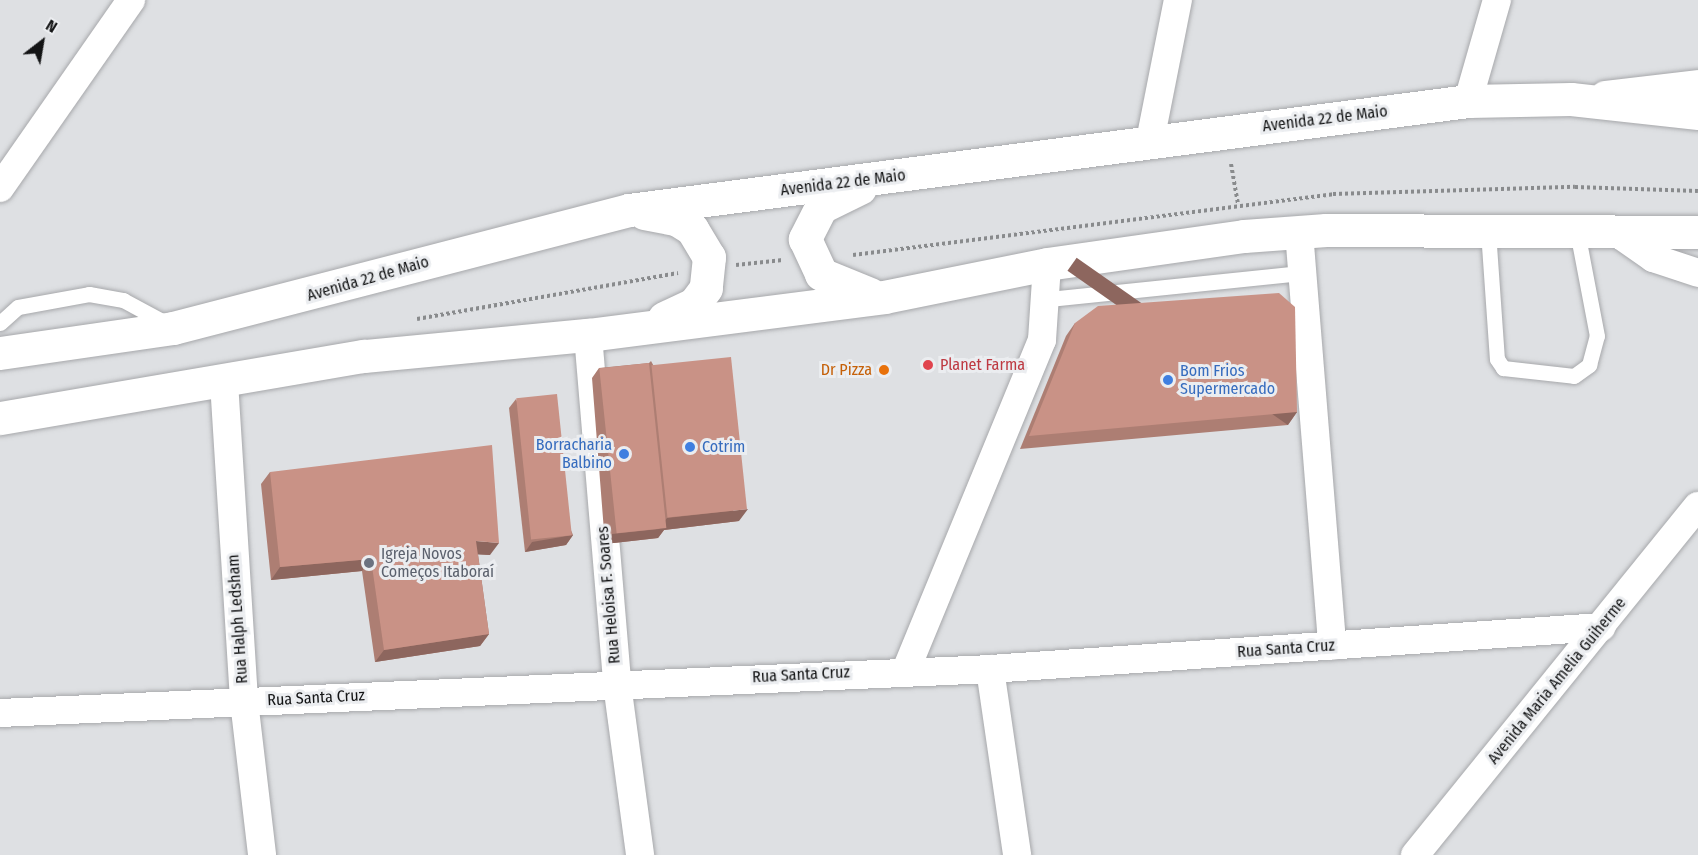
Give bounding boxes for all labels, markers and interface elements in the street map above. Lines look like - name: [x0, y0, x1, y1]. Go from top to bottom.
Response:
- north arrow: [12, 12, 72, 72]
- text: N: [43, 16, 61, 37]
- street label: Avenida 22 de Maio: [1261, 102, 1389, 136]
- street label: Avenida 22 de Maio: [779, 166, 907, 200]
- street label: Avenida 22 de Maio: [305, 252, 431, 306]
- place label: Planet Farma: [940, 355, 1025, 375]
- marker: Planet Farma: [921, 358, 935, 372]
- place label: Dr Pizza: [821, 360, 872, 380]
- place label: Bom Frios Supermercado: [1180, 361, 1275, 399]
- marker: Dr Pizza: [877, 363, 891, 377]
- marker: Bom Frios Supermercado: [1161, 373, 1175, 387]
- place label: Borracharia Balbino: [536, 435, 612, 473]
- place label: Cotrim: [702, 437, 745, 457]
- marker: Cotrim: [683, 440, 697, 454]
- marker: Borracharia Balbino: [617, 447, 631, 461]
- street label: Rua Heloisa F. Soares: [593, 525, 625, 665]
- place label: Igreja Novos Começos Itaboraí: [381, 544, 494, 582]
- street label: Rua Halph Ledsham: [224, 554, 252, 684]
- marker: Igreja Novos Começos Itaboraí: [362, 556, 376, 570]
- street label: Avenida Maria Amelia Guiherme: [1484, 594, 1630, 768]
- street label: Rua Santa Cruz: [1237, 636, 1335, 662]
- street label: Rua Santa Cruz: [752, 663, 850, 687]
- street label: Rua Santa Cruz: [267, 686, 365, 710]

